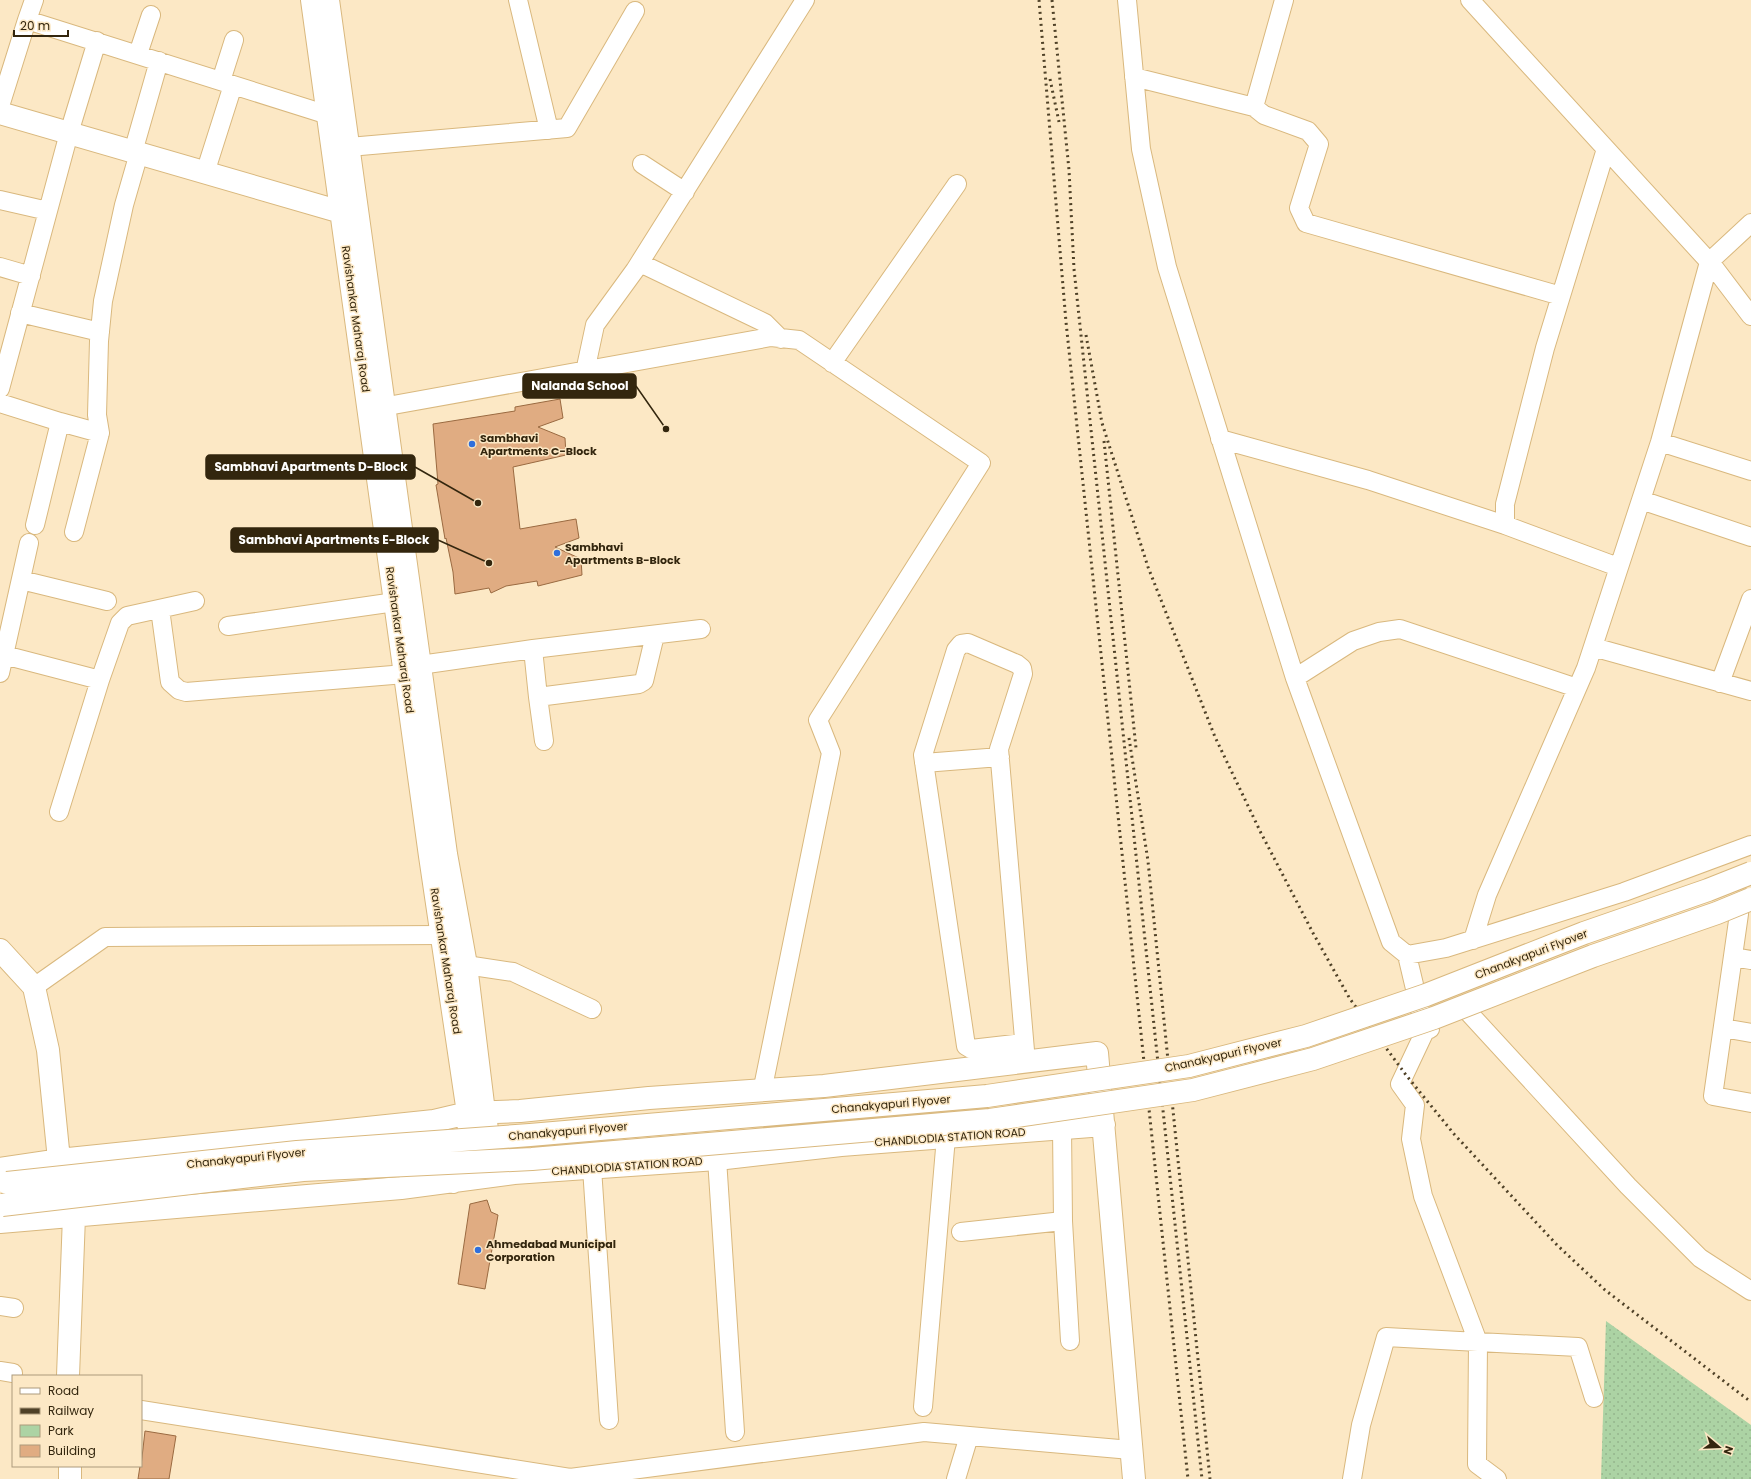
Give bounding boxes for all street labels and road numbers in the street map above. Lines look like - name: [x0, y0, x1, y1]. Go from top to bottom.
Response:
- street label: Ravishankar Maharaj Road: [338, 245, 374, 393]
- street label: Ravishankar Maharaj Road: [382, 566, 418, 714]
- street label: Ravishankar Maharaj Road: [427, 887, 465, 1035]
- street label: Chanakyapuri Flyover: [1472, 925, 1590, 983]
- street label: Chanakyapuri Flyover: [1163, 1034, 1283, 1076]
- street label: Chanakyapuri Flyover: [831, 1091, 951, 1117]
- street label: Chanakyapuri Flyover: [508, 1118, 628, 1144]
- street label: CHANDLODIA STATION ROAD: [874, 1124, 1026, 1150]
- street label: Chanakyapuri Flyover: [186, 1144, 306, 1172]
- street label: CHANDLODIA STATION ROAD: [551, 1153, 703, 1179]

